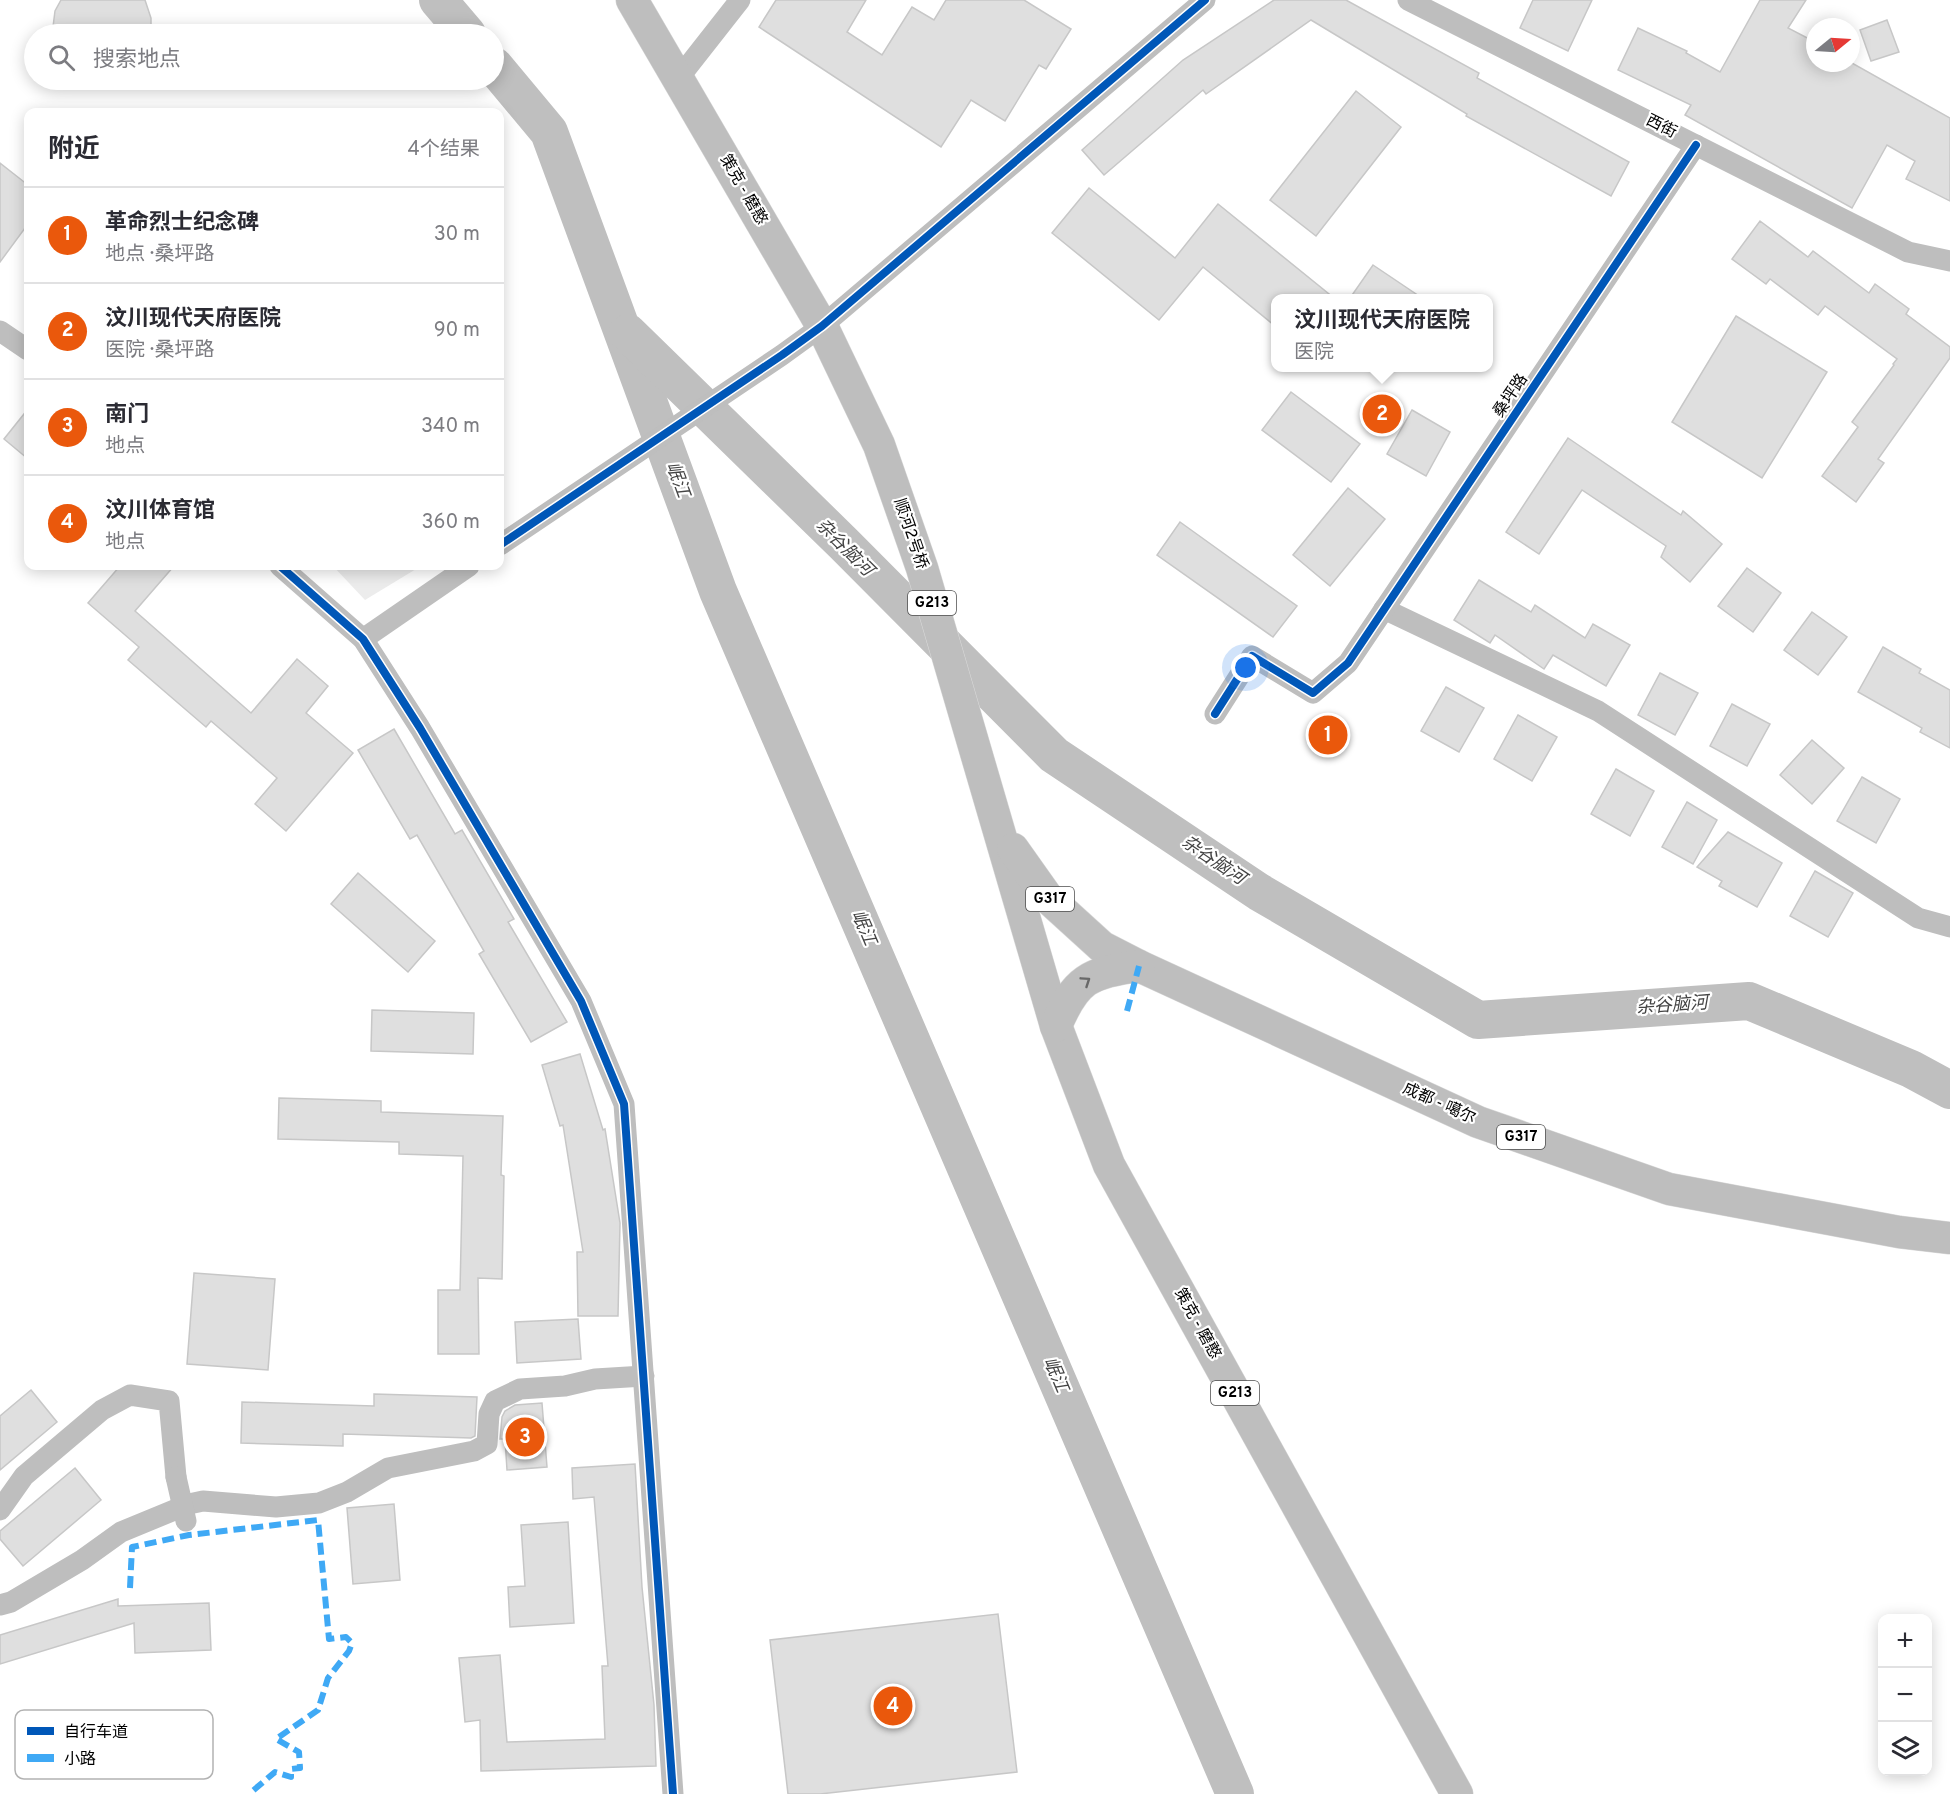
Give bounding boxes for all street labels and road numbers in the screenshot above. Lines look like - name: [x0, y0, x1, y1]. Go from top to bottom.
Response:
- street label: 西街: [1642, 111, 1680, 143]
- street label: 策克 - 磨憨: [715, 151, 771, 229]
- street label: 桑坪路: [1489, 371, 1533, 421]
- street label: 顺河2号桥: [889, 496, 931, 572]
- road number: G213: [908, 591, 956, 615]
- road number: G317: [1026, 887, 1074, 911]
- street label: 成都 - 噶尔: [1399, 1079, 1479, 1129]
- road number: G317: [1497, 1125, 1545, 1149]
- street label: 策克 - 磨憨: [1169, 1285, 1225, 1363]
- road number: G213: [1211, 1381, 1259, 1405]

